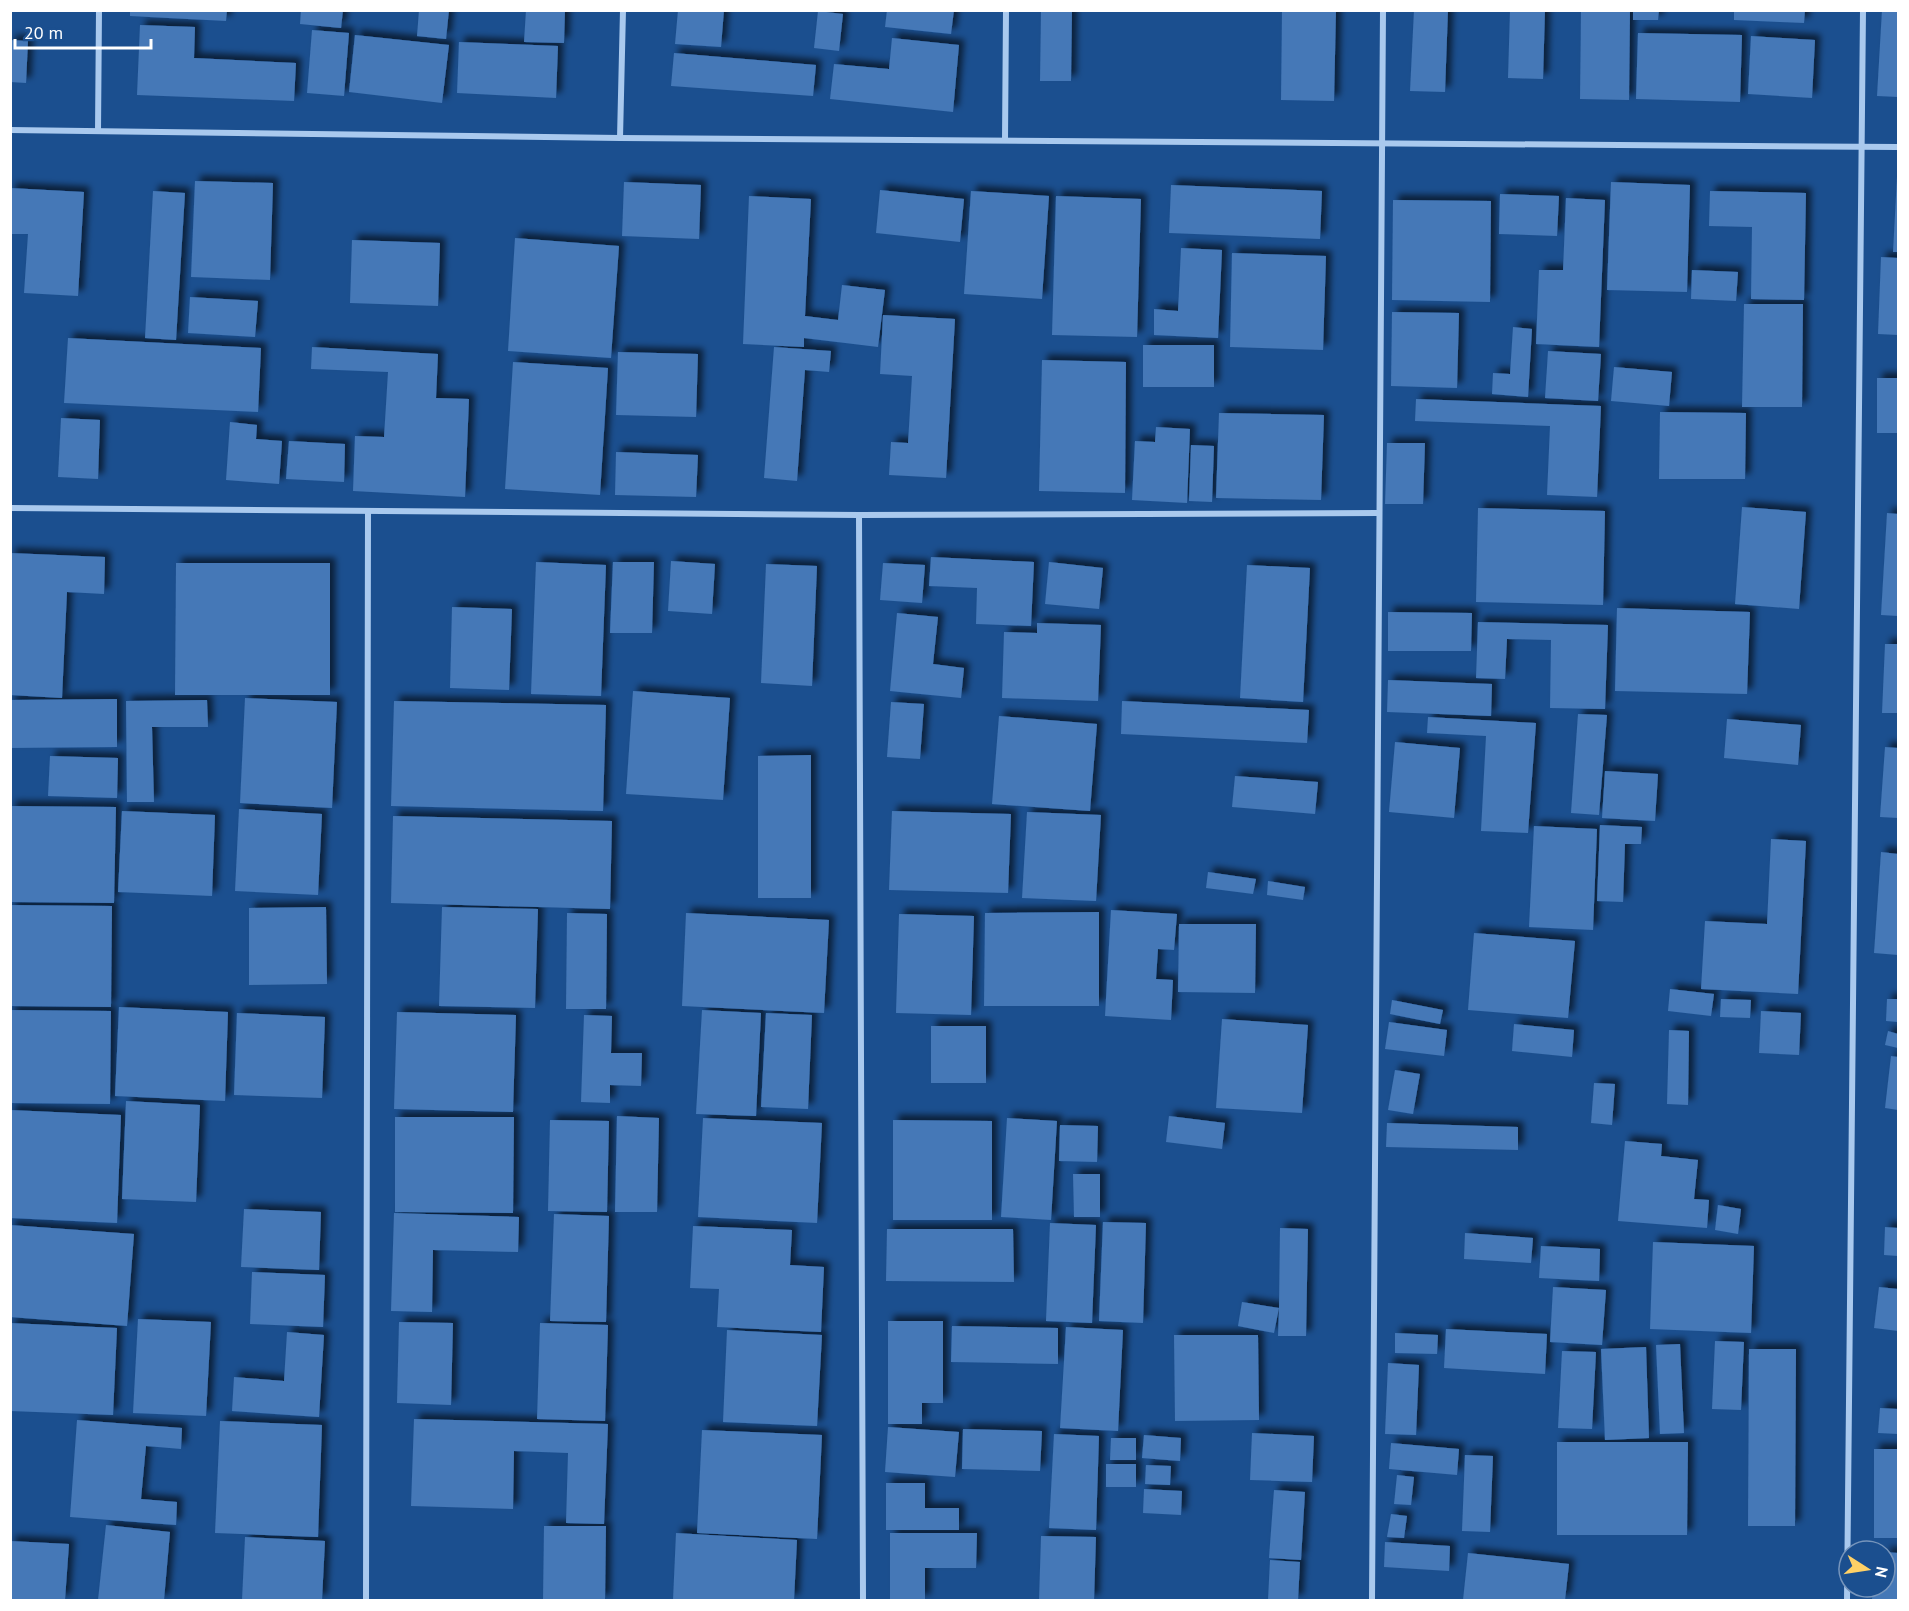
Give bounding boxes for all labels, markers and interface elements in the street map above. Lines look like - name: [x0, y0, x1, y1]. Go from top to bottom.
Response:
- scale bar: [15, 12, 152, 50]
- text: 20 m: [24, 21, 63, 44]
- north arrow: [1837, 1539, 1897, 1599]
- text: N: [1871, 1565, 1893, 1579]

